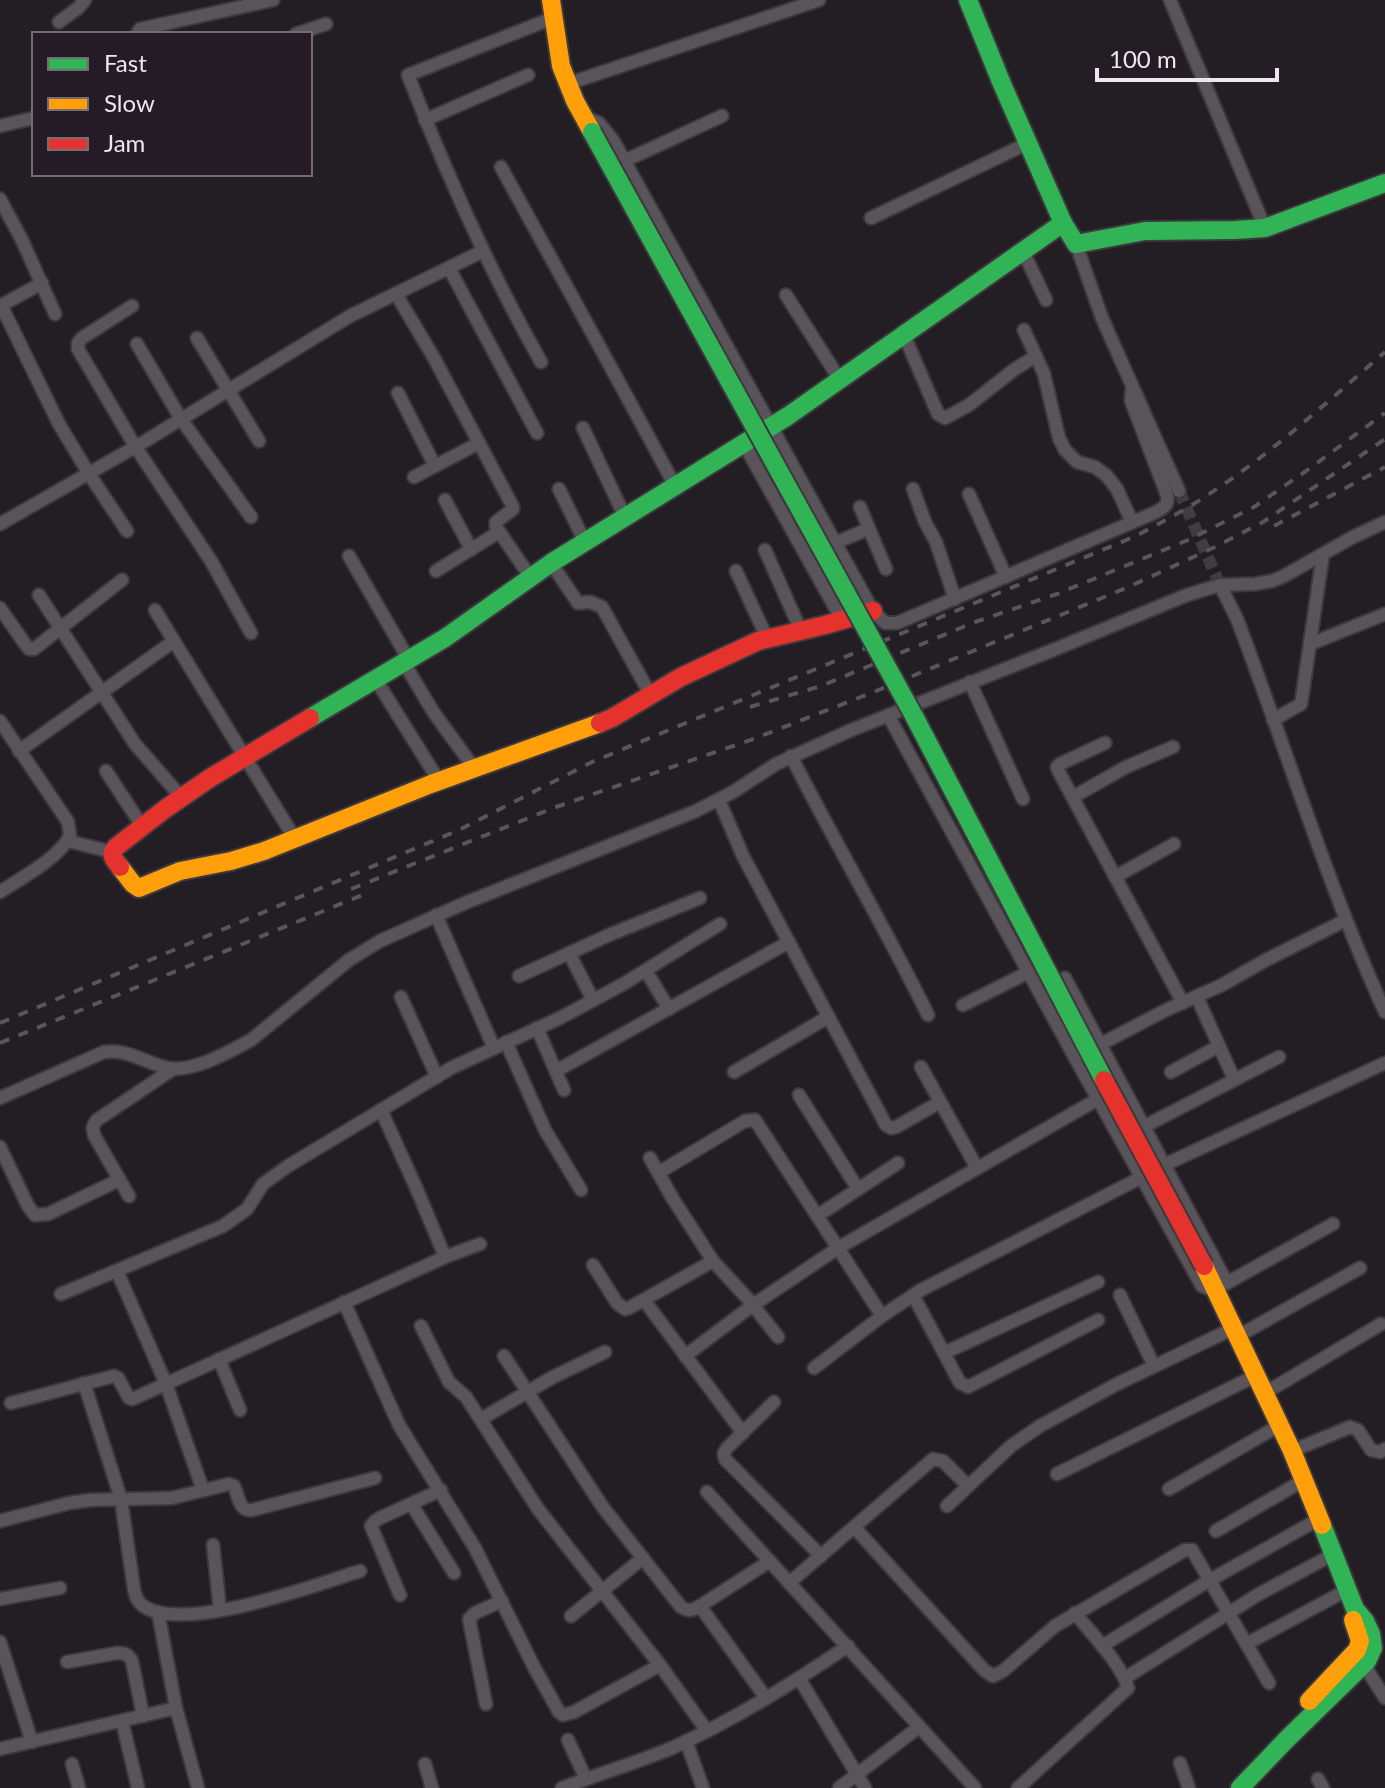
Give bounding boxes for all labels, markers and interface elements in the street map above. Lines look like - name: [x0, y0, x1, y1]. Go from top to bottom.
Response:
- legend: [32, 32, 312, 176]
- scale bar: [1097, 32, 1277, 82]
- text: 100 m: [1109, 44, 1177, 73]
- text: Fast: [104, 48, 147, 77]
- text: Slow: [104, 88, 155, 117]
- text: Jam: [104, 128, 145, 157]

